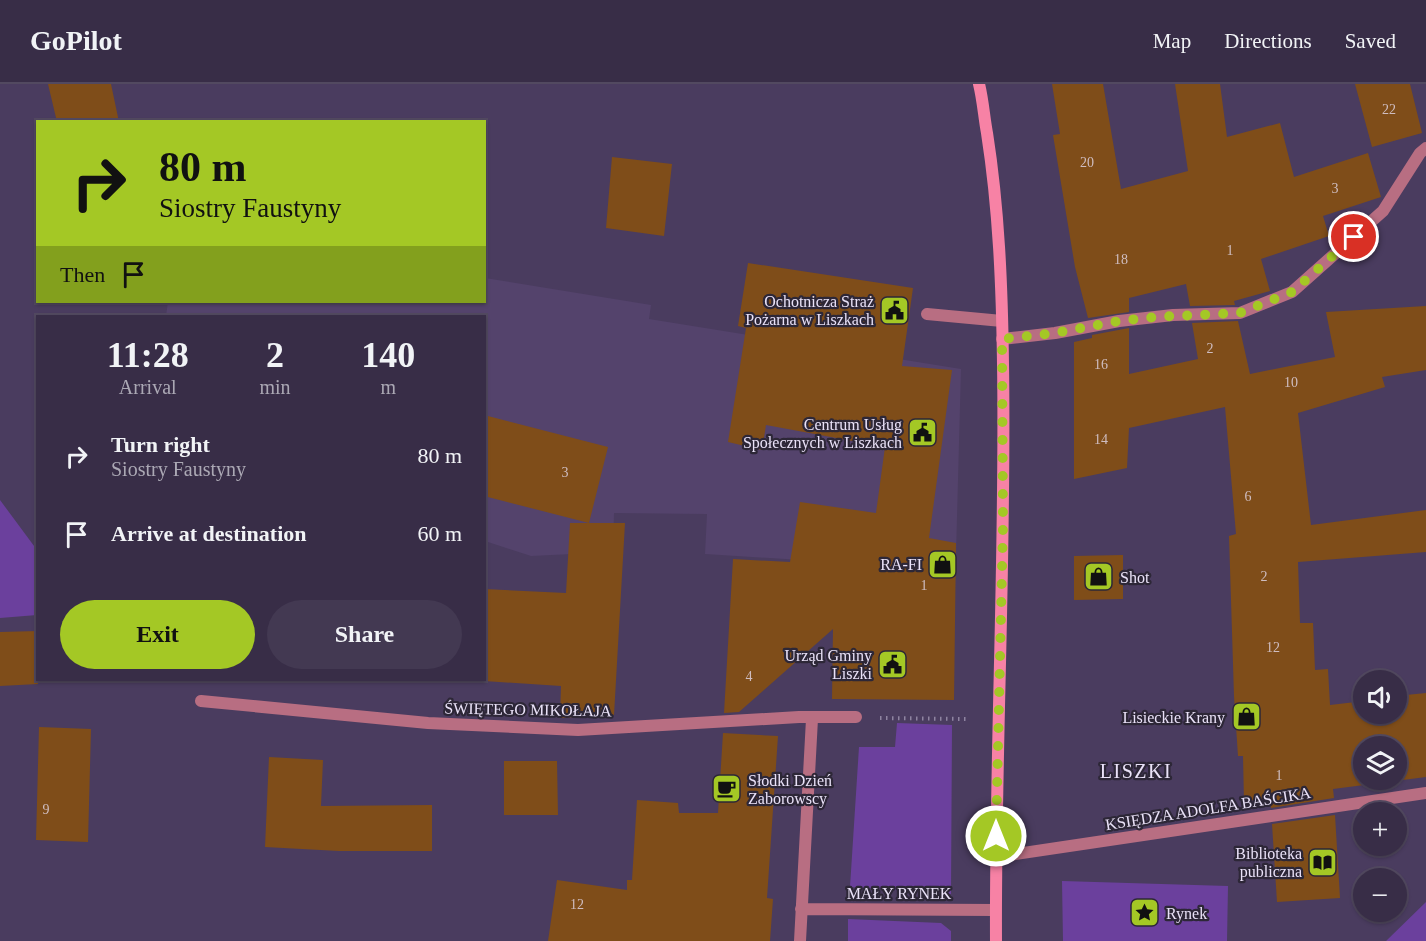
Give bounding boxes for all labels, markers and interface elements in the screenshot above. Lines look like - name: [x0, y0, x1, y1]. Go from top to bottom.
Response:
- text: GoPilot: [30, 25, 122, 56]
- text: Map: [1153, 29, 1191, 53]
- text: Directions: [1224, 29, 1312, 53]
- text: Saved: [1345, 29, 1396, 53]
- house number: 22: [1382, 102, 1396, 117]
- icon: right: [60, 144, 138, 222]
- text: 80 m: [159, 144, 247, 190]
- house number: 20: [1080, 155, 1094, 170]
- house number: 3: [1332, 181, 1339, 196]
- text: Siostry Faustyny: [159, 193, 341, 223]
- pin: [1328, 211, 1379, 262]
- icon: arrive: [1337, 220, 1370, 253]
- house number: 1: [1227, 243, 1234, 258]
- house number: 18: [1114, 252, 1128, 267]
- icon: arrive: [117, 258, 150, 291]
- text: Then: [60, 262, 105, 287]
- place label: Ochotnicza Straż Pożarna w Liszkach: [745, 293, 874, 328]
- public building icon: Ochotnicza Straż Pożarna w Liszkach: [879, 294, 911, 326]
- text: 11:28: [107, 335, 189, 375]
- text: 2: [266, 335, 284, 375]
- text: 140: [361, 335, 415, 375]
- house number: 2: [1207, 341, 1214, 356]
- house number: 16: [1094, 357, 1108, 372]
- house number: 10: [1284, 375, 1298, 390]
- text: Arrival: [119, 376, 177, 398]
- text: min: [259, 376, 291, 398]
- text: m: [380, 376, 396, 398]
- place label: Centrum Usług Społecznych w Liszkach: [743, 416, 902, 452]
- public building icon: Centrum Usług Społecznych w Liszkach: [907, 417, 939, 449]
- text: Turn right: [111, 432, 210, 457]
- house number: 14: [1094, 432, 1108, 447]
- icon: right: [60, 440, 93, 473]
- text: 80 m: [417, 443, 462, 468]
- text: Siostry Faustyny: [111, 458, 246, 480]
- house number: 3: [562, 465, 569, 480]
- house number: 6: [1245, 489, 1252, 504]
- icon: arrive: [60, 518, 93, 551]
- text: Arrive at destination: [111, 521, 307, 546]
- text: 60 m: [417, 521, 462, 546]
- shop icon: RA-FI: [927, 548, 959, 580]
- place label: RA-FI: [880, 556, 922, 573]
- shop icon: Shot: [1083, 561, 1115, 593]
- place label: Shot: [1120, 569, 1150, 586]
- house number: 2: [1261, 569, 1268, 584]
- house number: 1: [921, 578, 928, 593]
- button: Exit: [60, 600, 255, 669]
- button: Share: [267, 600, 462, 669]
- house number: 12: [1266, 640, 1280, 655]
- place label: Urząd Gminy Liszki: [784, 647, 873, 682]
- public building icon: Urząd Gminy Liszki: [877, 648, 909, 680]
- house number: 4: [746, 669, 753, 684]
- map controls: [1353, 670, 1407, 922]
- button: sound: [1353, 670, 1407, 724]
- street label: ŚWIĘTEGO MIKOŁAJA: [444, 699, 612, 720]
- shop icon: Lisieckie Krany: [1230, 701, 1262, 733]
- place label: Lisieckie Krany: [1122, 709, 1225, 727]
- button: layers: [1353, 736, 1407, 790]
- district label: LISZKI: [1100, 760, 1172, 782]
- house number: 1: [1276, 768, 1283, 783]
- place label: Słodki Dzień Zaborowscy: [748, 772, 832, 808]
- cafe icon: Słodki Dzień Zaborowscy: [711, 773, 743, 805]
- street label: KSIĘDZA ADOLFA BAŚCIKA: [1104, 783, 1313, 834]
- house number: 9: [43, 802, 50, 817]
- button: +: [1353, 802, 1407, 856]
- position arrow: [964, 804, 1028, 868]
- place label: Biblioteka publiczna: [1235, 845, 1302, 881]
- library icon: Biblioteka publiczna: [1307, 846, 1339, 878]
- button: −: [1353, 868, 1407, 922]
- street label: MAŁY RYNEK: [847, 885, 952, 902]
- house number: 12: [570, 897, 584, 912]
- place icon: Rynek: [1129, 897, 1161, 929]
- place label: Rynek: [1166, 905, 1207, 923]

